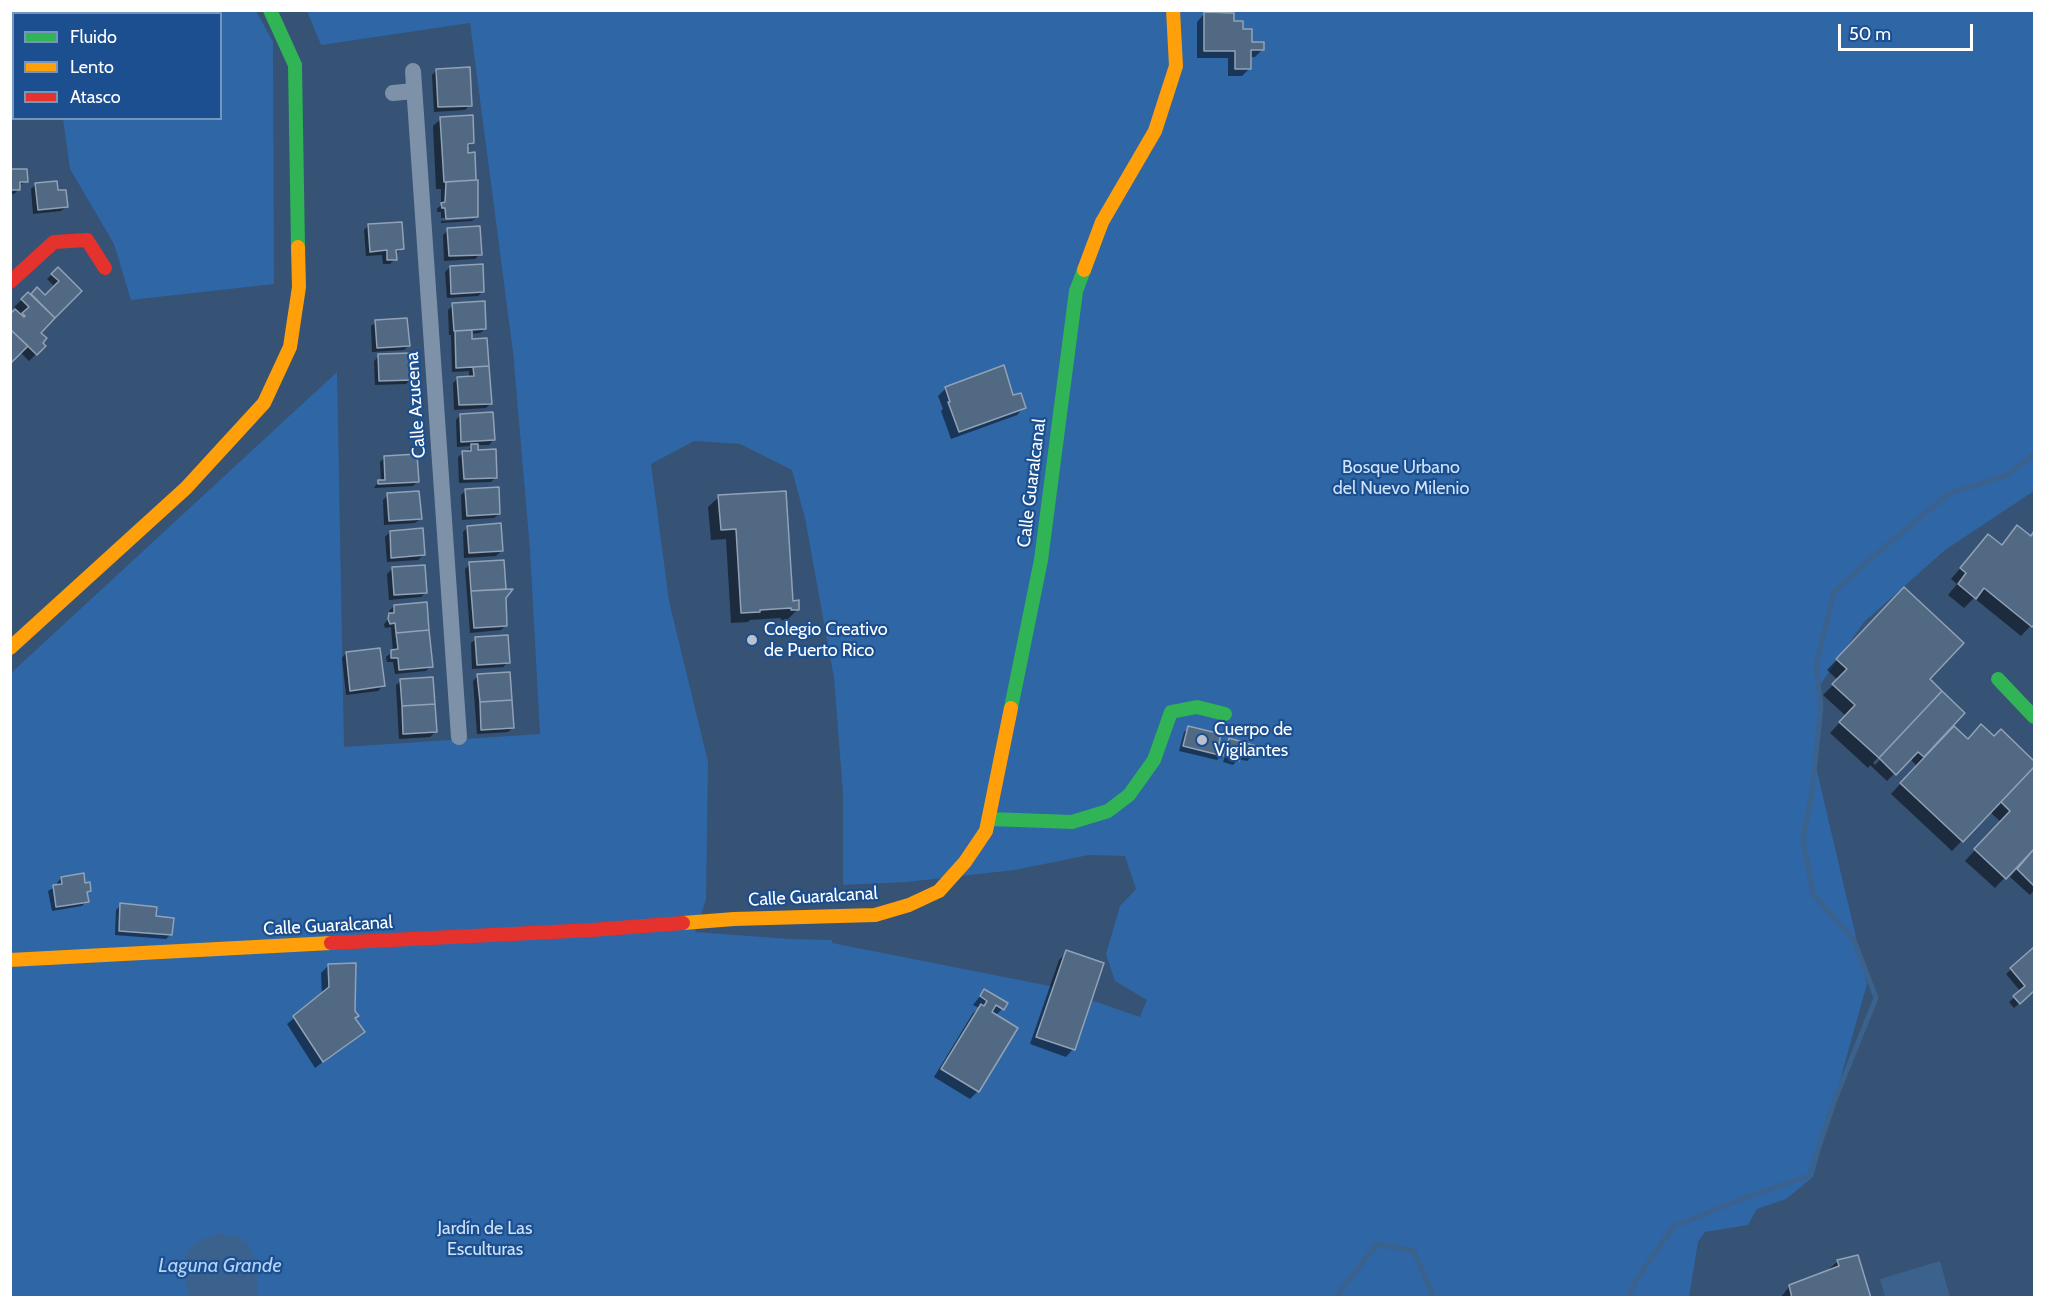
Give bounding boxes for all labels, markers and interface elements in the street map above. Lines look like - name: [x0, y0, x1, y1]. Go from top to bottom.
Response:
- legend: [12, 12, 222, 120]
- scale bar: [1841, 12, 1976, 50]
- text: 50 m: [1849, 23, 1891, 45]
- text: Fluido: [70, 26, 117, 48]
- text: Lento: [70, 56, 114, 78]
- text: Atasco: [70, 86, 121, 108]
- street label: Calle Azucena: [402, 351, 430, 459]
- street label: Calle Guaralcanal: [1013, 417, 1051, 549]
- park label: Bosque Urbano del Nuevo Milenio: [1333, 457, 1469, 500]
- place label: Colegio Creativo de Puerto Rico: [764, 619, 888, 662]
- marker: Colegio Creativo de Puerto Rico: [745, 633, 759, 647]
- place label: Cuerpo de Vigilantes: [1214, 719, 1292, 762]
- marker: Cuerpo de Vigilantes: [1195, 733, 1209, 747]
- street label: Calle Guaralcanal: [748, 883, 878, 911]
- street label: Calle Guaralcanal: [263, 912, 393, 940]
- park label: Jardín de Las Esculturas: [438, 1218, 532, 1260]
- water label: Laguna Grande: [158, 1254, 282, 1278]

